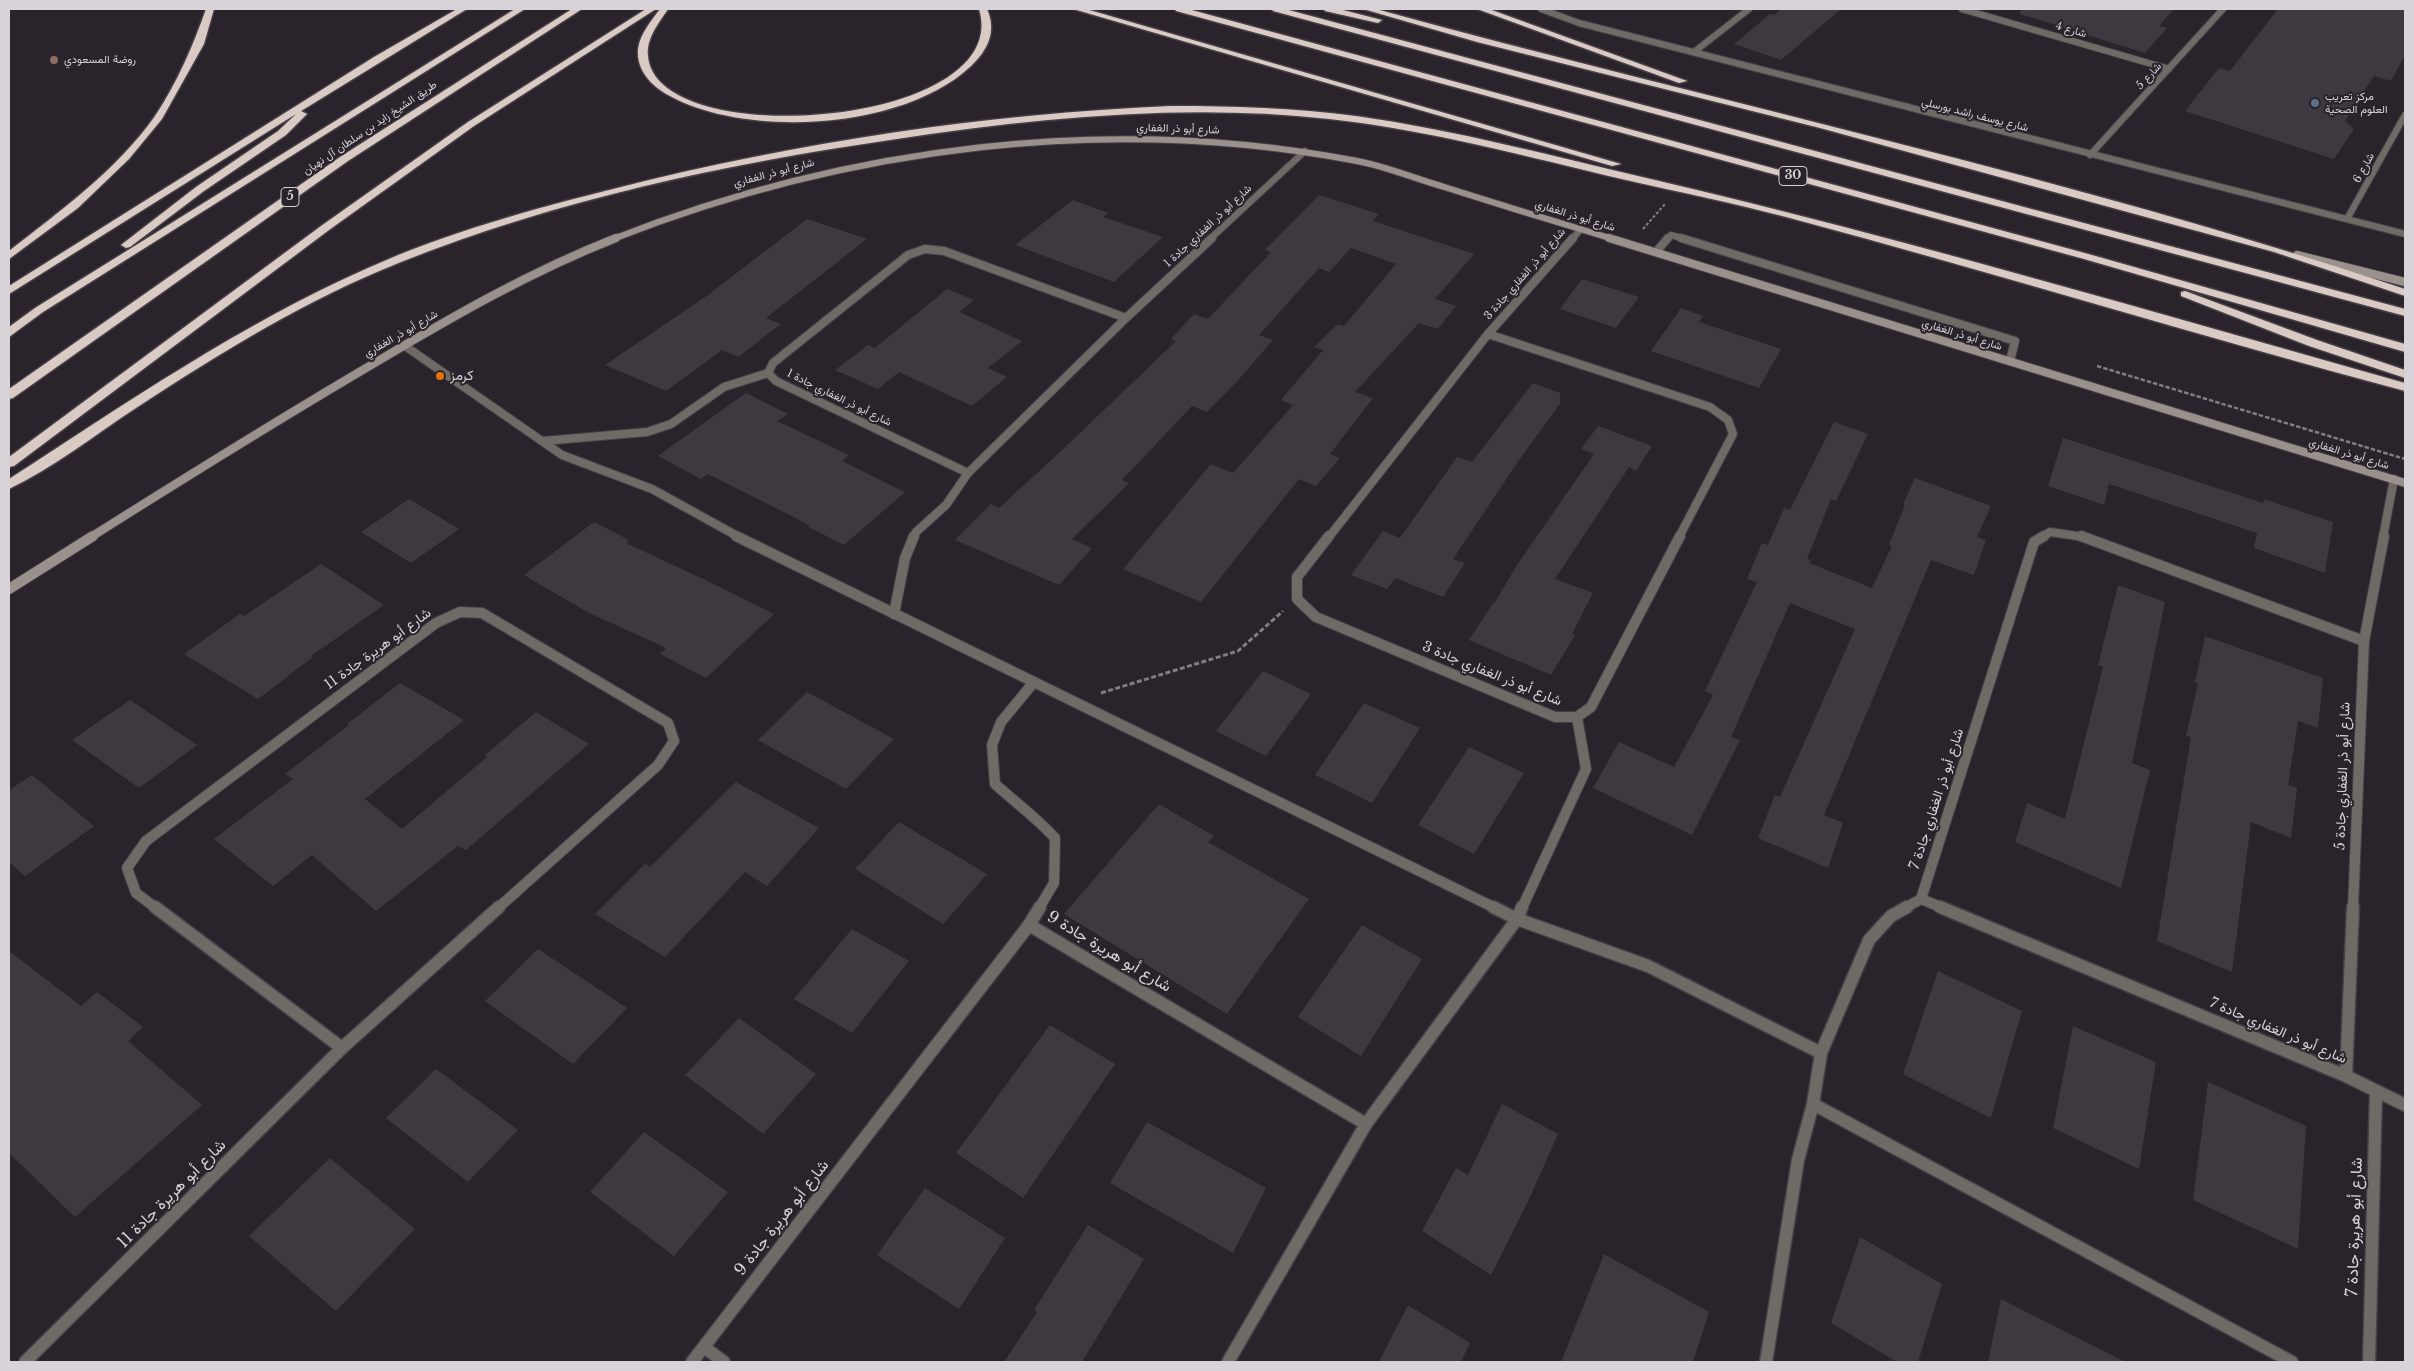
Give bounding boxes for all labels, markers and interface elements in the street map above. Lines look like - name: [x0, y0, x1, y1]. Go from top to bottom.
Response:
- street label: شارع 4: [2054, 19, 2088, 41]
- place label: روضة المسعودي: [64, 53, 136, 67]
- marker: روضة المسعودي: [48, 54, 60, 66]
- street label: شارع 5: [2133, 60, 2165, 92]
- street label: طريق الشيخ زايد بن سلطان آل نهيان: [301, 78, 439, 178]
- place label: مركز تعريب العلوم الصحية: [2325, 90, 2387, 116]
- street label: شارع يوسف راشد بورسلي: [1920, 95, 2030, 135]
- marker: مركز تعريب العلوم الصحية: [2309, 97, 2321, 109]
- street label: شارع أبو ذر الغفاري: [1136, 121, 1220, 137]
- street label: شارع 6: [2350, 151, 2378, 185]
- street label: شارع أبو ذر الغفاري: [732, 156, 816, 190]
- road number: 30: [1779, 167, 1807, 186]
- street label: شارع أبو ذر الغفاري جادة 1: [1161, 182, 1255, 270]
- road number: 5: [281, 188, 299, 206]
- street label: شارع أبو ذر الغفاري: [1533, 198, 1617, 234]
- street label: شارع أبو ذر الغفاري جادة 3: [1482, 226, 1568, 322]
- street label: شارع أبو ذر الغفاري: [362, 307, 440, 361]
- street label: شارع أبو ذر الغفاري: [1920, 317, 2004, 353]
- street label: شارع أبو ذر الغفاري جادة 1: [784, 367, 894, 429]
- place label: كرمز: [450, 368, 473, 384]
- marker: كرمز: [434, 370, 446, 382]
- street label: شارع أبو ذر الغفاري: [2307, 436, 2391, 472]
- street label: شارع أبو هريرة جادة 11: [322, 605, 434, 693]
- street label: شارع أبو ذر الغفاري جادة 3: [1420, 638, 1564, 710]
- street label: شارع أبو ذر الغفاري جادة 5: [2332, 702, 2354, 850]
- street label: شارع أبو ذر الغفاري جادة 7: [1906, 726, 1968, 872]
- street label: شارع أبو هريرة جادة 9: [1043, 907, 1175, 997]
- street label: شارع أبو ذر الغفاري جادة 7: [2207, 995, 2349, 1067]
- street label: شارع أبو هريرة جادة 11: [114, 1136, 230, 1252]
- street label: شارع أبو هريرة جادة 9: [731, 1156, 833, 1280]
- street label: شارع أبو هريرة جادة 7: [2343, 1157, 2367, 1297]

